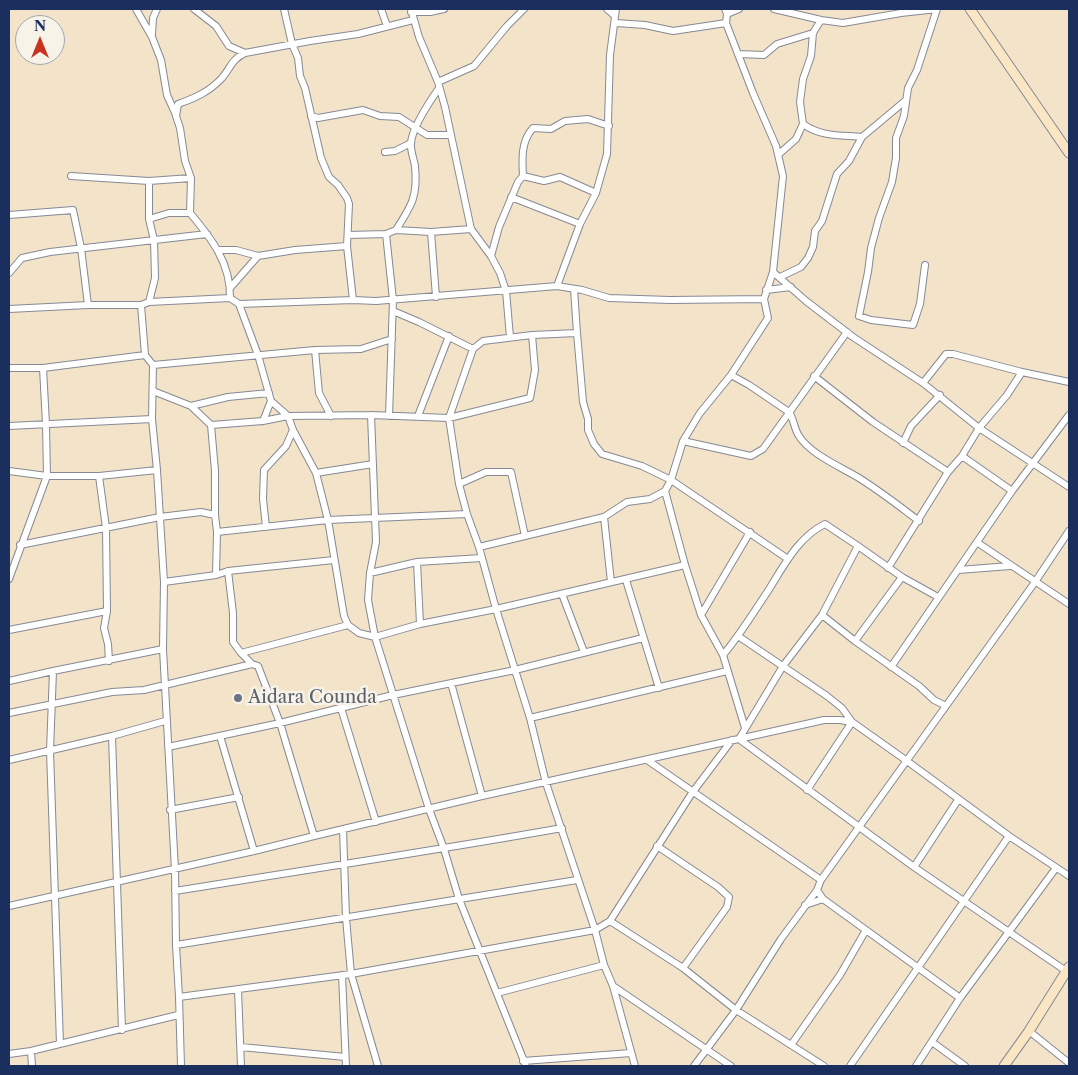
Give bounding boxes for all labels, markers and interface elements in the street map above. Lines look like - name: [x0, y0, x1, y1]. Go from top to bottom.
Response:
- north arrow: [15, 15, 65, 65]
- text: N: [34, 17, 46, 35]
- place label: Aidara Counda: [248, 687, 377, 709]
- marker: Aidara Counda: [232, 692, 244, 704]

